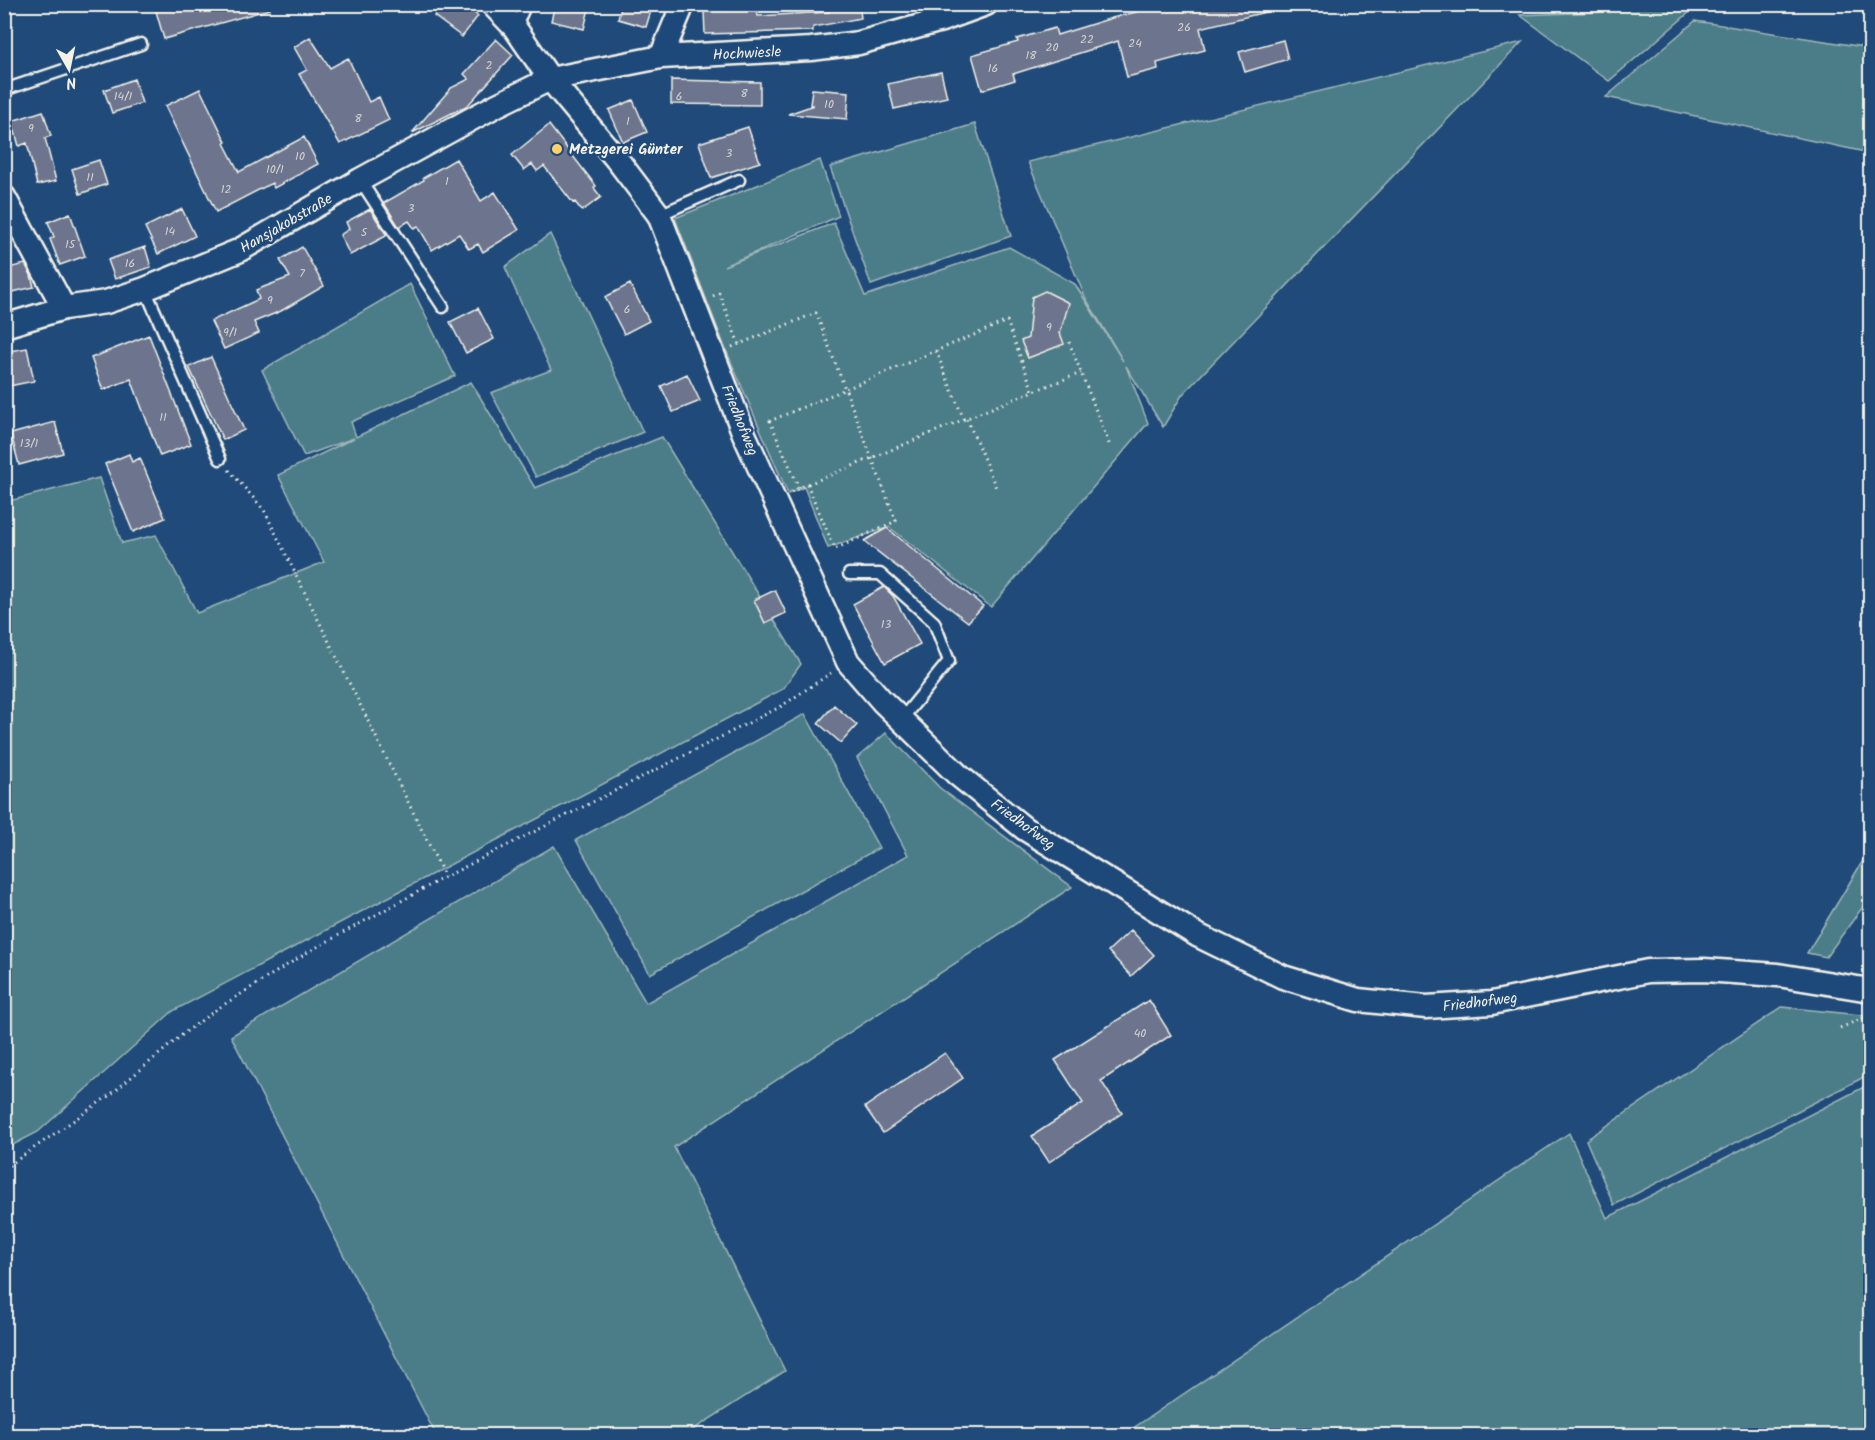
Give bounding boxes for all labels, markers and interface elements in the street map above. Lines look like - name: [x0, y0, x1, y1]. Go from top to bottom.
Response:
- house number: 26: [1177, 18, 1191, 37]
- house number: 22: [1080, 30, 1094, 49]
- house number: 24: [1128, 34, 1142, 53]
- house number: 20: [1046, 38, 1058, 57]
- north arrow: [39, 39, 99, 99]
- street label: Hochwiesle: [712, 40, 782, 68]
- house number: 18: [1026, 46, 1037, 65]
- house number: 2: [486, 56, 493, 75]
- house number: 16: [988, 59, 998, 78]
- text: N: [64, 69, 78, 95]
- house number: 8: [740, 84, 748, 103]
- house number: 14/1: [114, 87, 132, 106]
- house number: 6: [676, 87, 682, 106]
- house number: 10: [824, 95, 834, 114]
- house number: 8: [354, 109, 362, 128]
- house number: 1: [626, 112, 630, 131]
- house number: 9: [28, 119, 34, 138]
- place label: Metzgerei Günter: [569, 138, 683, 162]
- marker: Metzgerei Günter: [550, 142, 564, 156]
- house number: 3: [726, 144, 733, 163]
- house number: 10: [295, 147, 305, 166]
- house number: 10/1: [266, 160, 284, 179]
- house number: 11: [86, 168, 94, 187]
- house number: 1: [445, 172, 449, 191]
- house number: 12: [221, 180, 231, 199]
- street label: Hansjakobstraße: [236, 187, 338, 260]
- house number: 3: [408, 199, 415, 218]
- house number: 14: [165, 222, 176, 241]
- house number: 5: [361, 223, 369, 242]
- house number: 15: [65, 235, 77, 254]
- house number: 16: [125, 254, 135, 273]
- house number: 7: [299, 264, 305, 283]
- house number: 9: [267, 291, 273, 310]
- house number: 6: [624, 300, 630, 319]
- house number: 9: [1046, 318, 1052, 337]
- house number: 9/1: [223, 323, 237, 342]
- street label: Friedhofweg: [714, 381, 764, 460]
- house number: 11: [159, 408, 167, 427]
- house number: 13/1: [20, 434, 39, 453]
- house number: 13: [881, 615, 891, 634]
- street label: Friedhofweg: [985, 793, 1060, 857]
- street label: Friedhofweg: [1441, 987, 1519, 1019]
- house number: 40: [1134, 1024, 1146, 1043]

